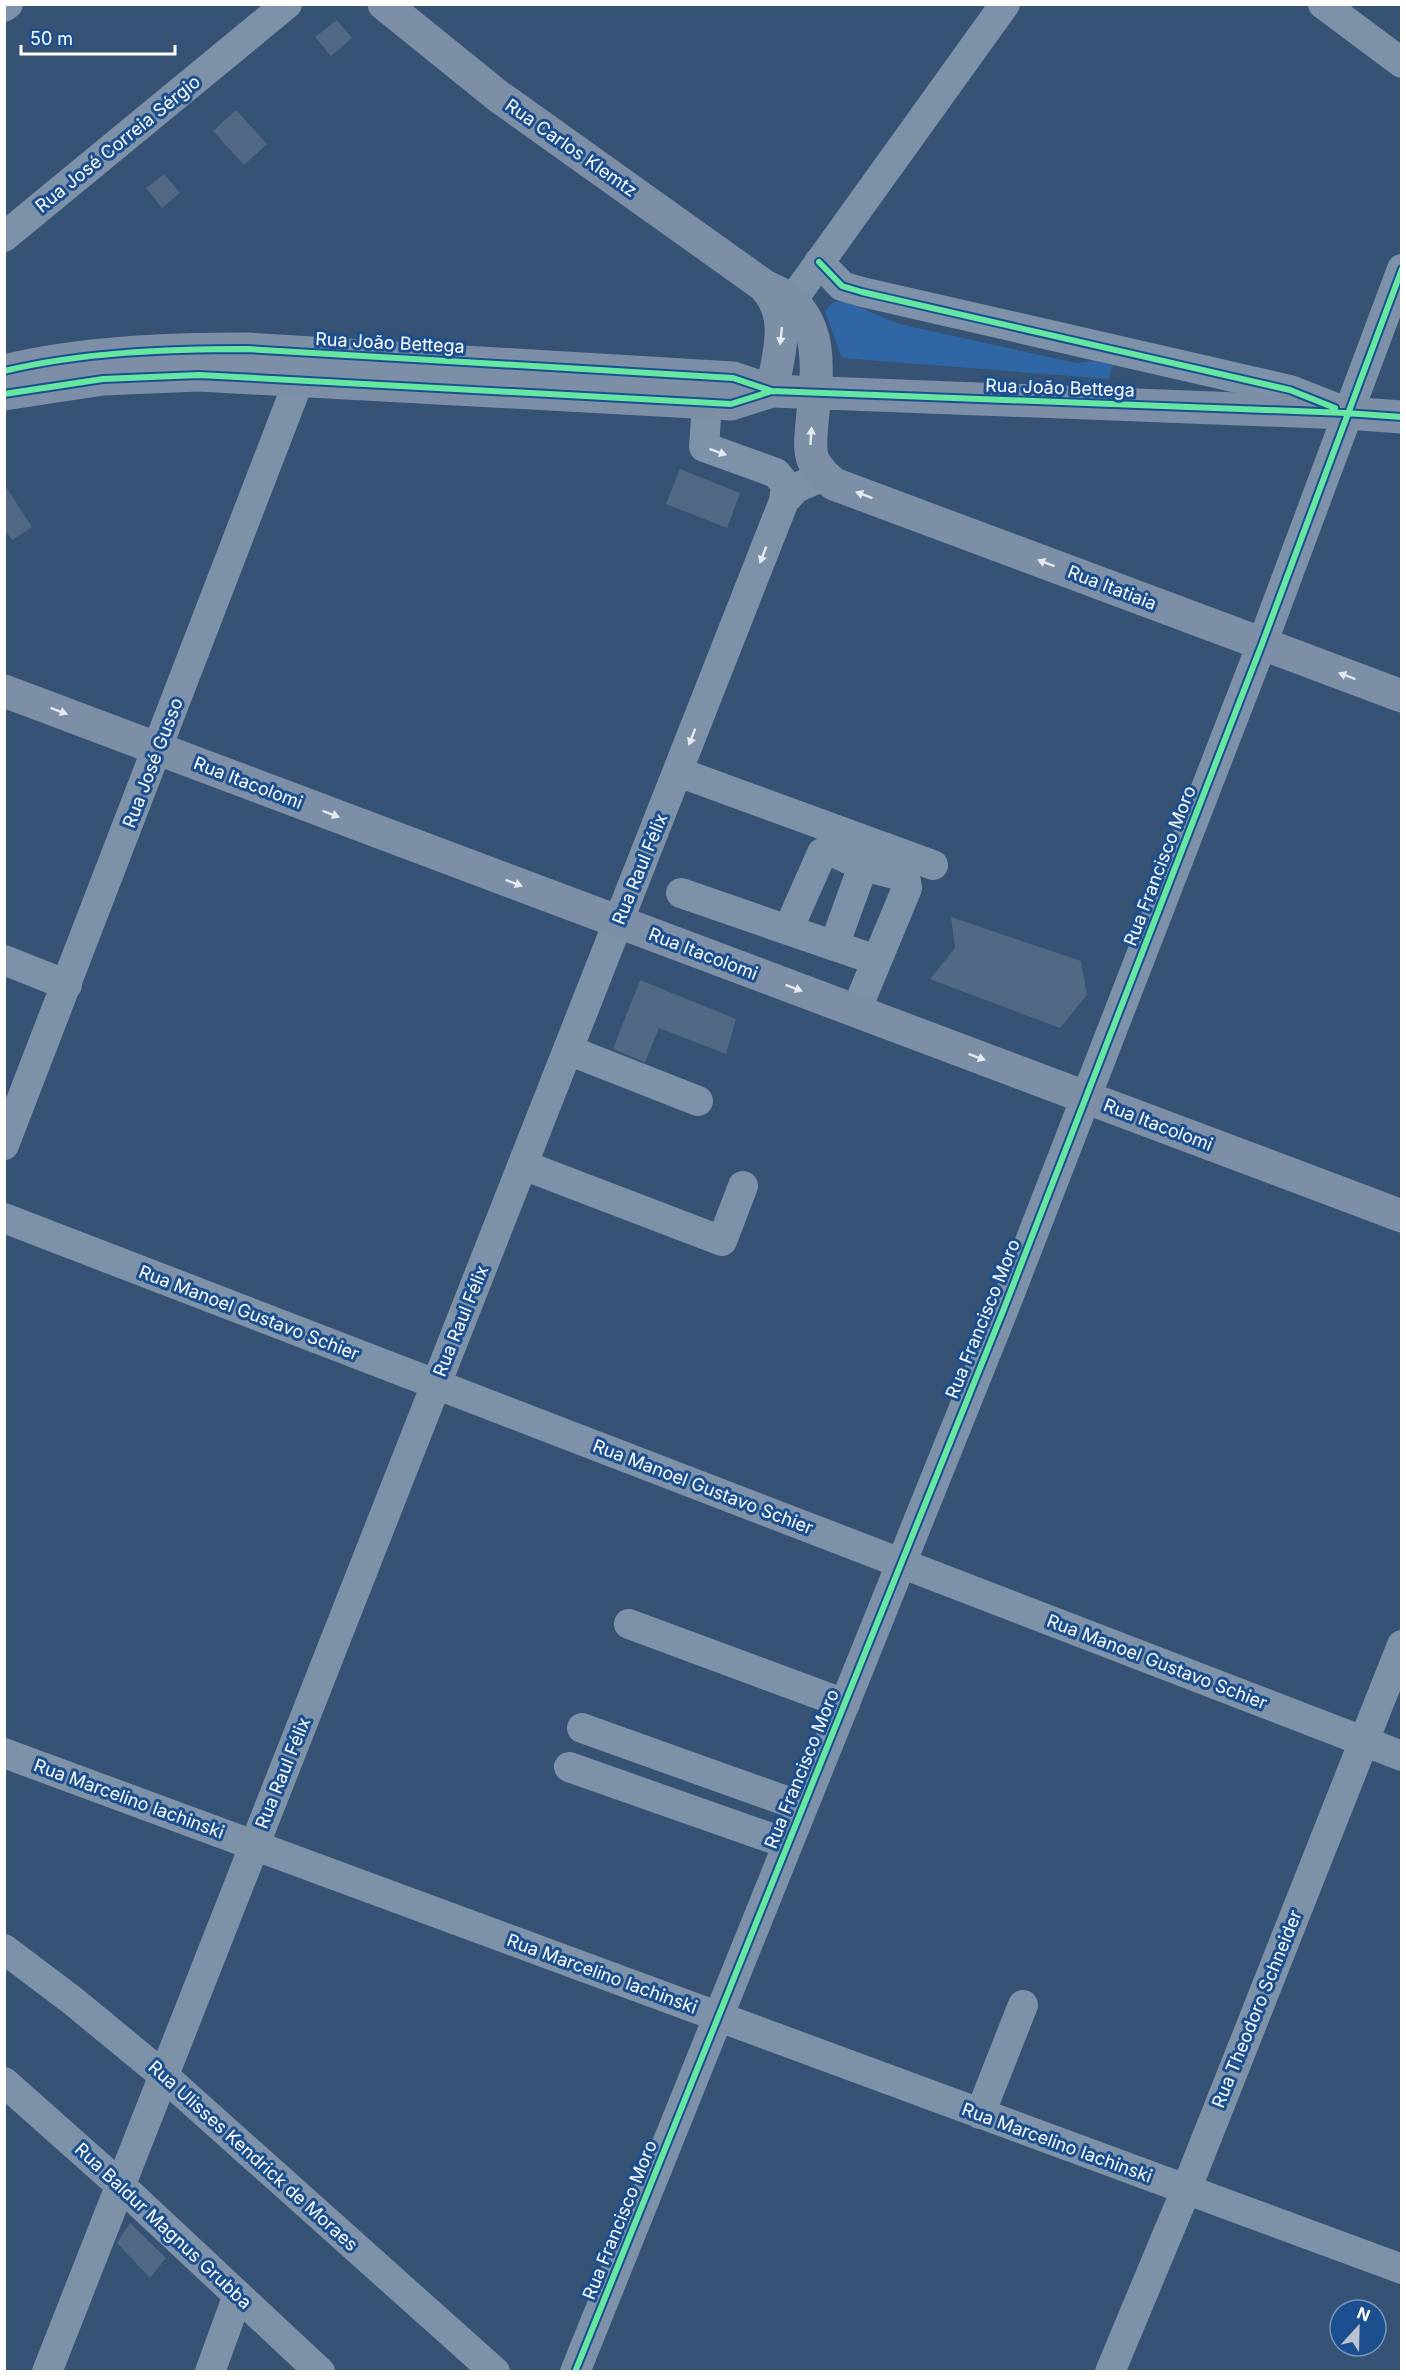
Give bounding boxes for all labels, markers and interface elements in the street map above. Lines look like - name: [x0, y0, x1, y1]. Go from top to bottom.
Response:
- scale bar: [21, 18, 176, 56]
- text: 50 m: [30, 28, 73, 49]
- street label: Rua José Correia Sérgio: [31, 71, 204, 217]
- street label: Rua Carlos Klemtz: [501, 94, 641, 201]
- one-way arrow: [776, 326, 785, 345]
- street label: Rua João Bettega: [315, 328, 465, 357]
- street label: Rua João Bettega: [985, 374, 1135, 401]
- one-way arrow: [807, 426, 816, 445]
- one-way arrow: [709, 447, 727, 457]
- one-way arrow: [854, 489, 872, 499]
- one-way arrow: [758, 547, 768, 565]
- one-way arrow: [1037, 558, 1055, 567]
- street label: Rua Itatiaia: [1065, 561, 1160, 614]
- one-way arrow: [1338, 670, 1356, 680]
- street label: Rua José Gusso: [118, 695, 187, 831]
- one-way arrow: [50, 707, 68, 717]
- one-way arrow: [687, 728, 696, 746]
- street label: Rua Itacolomi: [191, 752, 306, 813]
- street label: Rua Francisco Moro: [1119, 783, 1200, 949]
- one-way arrow: [322, 810, 340, 819]
- street label: Rua Raul Félix: [608, 810, 671, 927]
- one-way arrow: [505, 878, 523, 888]
- street label: Rua Itacolomi: [646, 923, 761, 984]
- one-way arrow: [785, 984, 803, 993]
- one-way arrow: [968, 1052, 986, 1062]
- street label: Rua Itacolomi: [1101, 1094, 1216, 1155]
- street label: Rua Francisco Moro: [941, 1236, 1024, 1401]
- street label: Rua Manoel Gustavo Schier: [136, 1261, 362, 1364]
- street label: Rua Raul Félix: [429, 1262, 492, 1379]
- street label: Rua Manoel Gustavo Schier: [590, 1435, 816, 1538]
- street label: Rua Manoel Gustavo Schier: [1044, 1610, 1270, 1713]
- street label: Rua Francisco Moro: [760, 1686, 843, 1851]
- street label: Rua Raul Félix: [251, 1714, 314, 1831]
- street label: Rua Marcelino Iachinski: [31, 1754, 227, 1843]
- street label: Rua Theodoro Schneider: [1207, 1907, 1306, 2111]
- street label: Rua Marcelino Iachinski: [504, 1929, 700, 2018]
- street label: Rua Ulisses Kendrick de Moraes: [144, 2056, 362, 2255]
- street label: Rua Marcelino Iachinski: [959, 2098, 1155, 2187]
- street label: Rua Francisco Moro: [578, 2137, 661, 2302]
- street label: Rua Baldur Magnus Grubba: [71, 2138, 256, 2313]
- north arrow: [1328, 2298, 1388, 2358]
- text: N: [1354, 2303, 1373, 2326]

